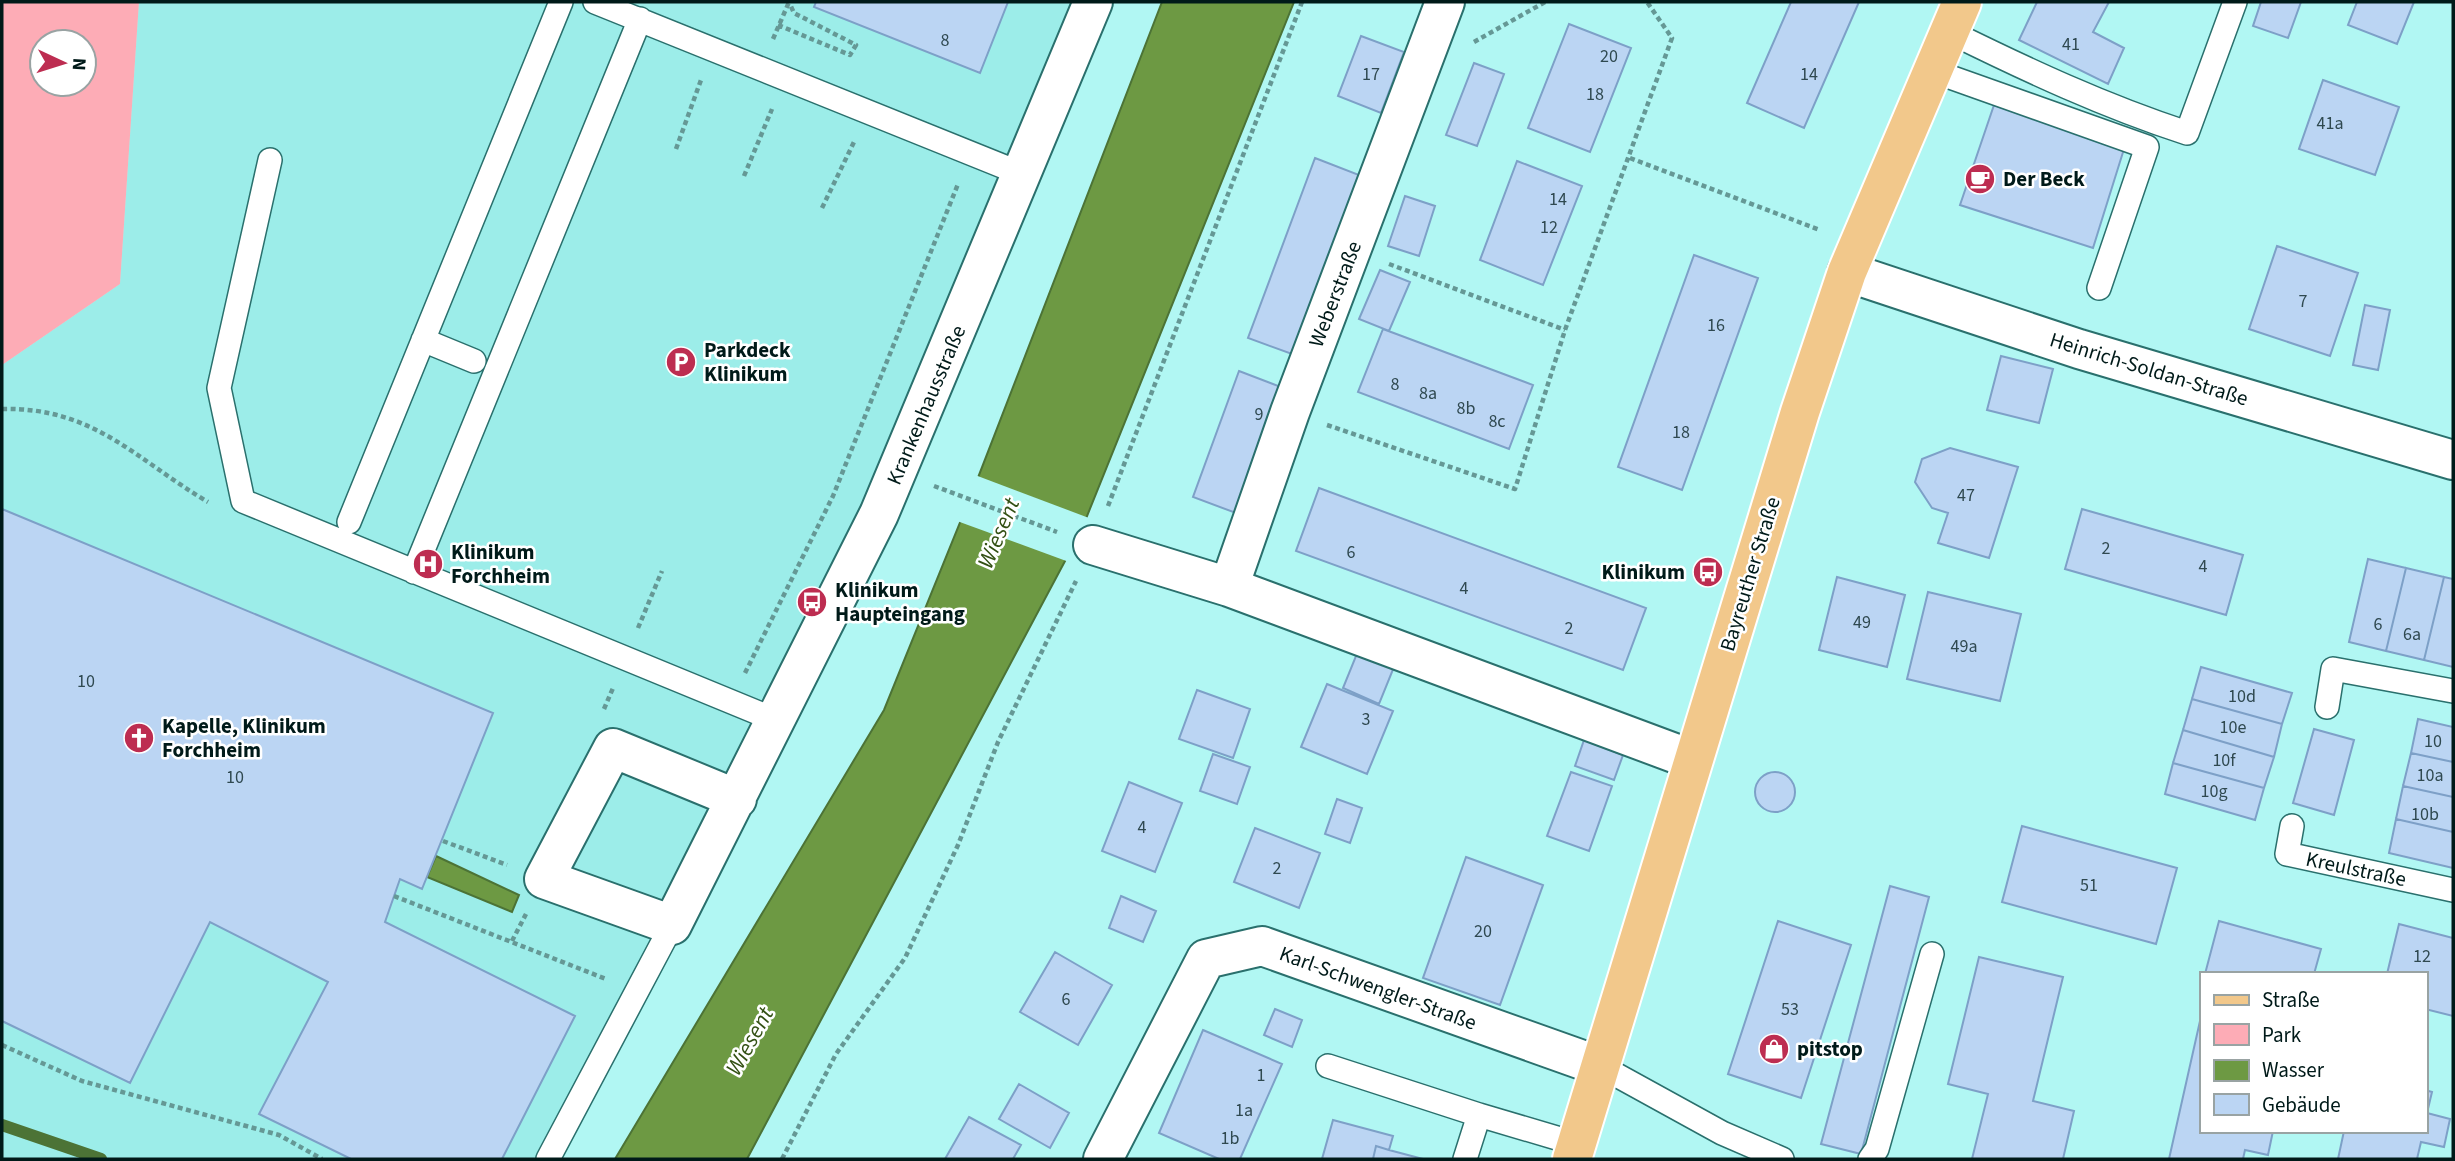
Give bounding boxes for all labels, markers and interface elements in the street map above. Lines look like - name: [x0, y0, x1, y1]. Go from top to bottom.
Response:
- north arrow: [28, 28, 98, 98]
- house number: 8: [941, 28, 950, 53]
- house number: 41: [2062, 32, 2080, 57]
- house number: 20: [1600, 44, 1618, 69]
- text: N: [65, 57, 92, 71]
- house number: 17: [1362, 62, 1380, 87]
- house number: 14: [1800, 62, 1818, 87]
- house number: 18: [1586, 82, 1604, 107]
- house number: 41a: [2317, 111, 2343, 136]
- cafe icon: Der Beck: [1963, 162, 1997, 196]
- place label: Der Beck: [2003, 164, 2085, 194]
- house number: 14: [1549, 187, 1567, 212]
- house number: 12: [1540, 215, 1558, 240]
- street label: Weberstraße: [1301, 237, 1369, 351]
- house number: 7: [2299, 289, 2308, 314]
- house number: 16: [1707, 313, 1725, 338]
- street label: Krankenhausstraße: [879, 321, 973, 489]
- street label: Heinrich-Soldan-Straße: [2046, 325, 2252, 413]
- place label: Parkdeck Klinikum: [704, 335, 791, 389]
- parking icon: Parkdeck Klinikum: [664, 345, 698, 379]
- house number: 8: [1391, 372, 1400, 397]
- house number: 8a: [1419, 381, 1437, 406]
- house number: 8b: [1457, 396, 1475, 421]
- house number: 9: [1255, 402, 1264, 427]
- house number: 8c: [1488, 409, 1506, 434]
- house number: 18: [1672, 420, 1690, 445]
- house number: 47: [1957, 483, 1975, 508]
- water label: Wiesent: [969, 492, 1028, 574]
- street label: Bayreuther Straße: [1712, 493, 1788, 655]
- house number: 2: [2102, 536, 2111, 561]
- place label: Klinikum Forchheim: [451, 537, 550, 591]
- house number: 6: [1347, 540, 1356, 565]
- hospital icon: Klinikum Forchheim: [411, 547, 445, 581]
- house number: 4: [2199, 554, 2208, 579]
- bus stop icon: Klinikum: [1691, 555, 1725, 589]
- place label: Klinikum: [1601, 557, 1685, 587]
- place label: Klinikum Haupteingang: [835, 575, 965, 629]
- house number: 4: [1460, 576, 1469, 601]
- bus stop icon: Klinikum Haupteingang: [795, 585, 829, 619]
- house number: 49: [1853, 610, 1871, 635]
- house number: 6: [2374, 612, 2383, 637]
- house number: 2: [1565, 616, 1574, 641]
- house number: 6a: [2403, 622, 2421, 647]
- house number: 49a: [1951, 634, 1977, 659]
- house number: 10: [77, 669, 95, 694]
- house number: 10d: [2228, 684, 2256, 709]
- house number: 3: [1362, 707, 1371, 732]
- place label: Kapelle, Klinikum Forchheim: [162, 711, 326, 765]
- house number: 10e: [2220, 715, 2246, 740]
- church icon: Kapelle, Klinikum Forchheim: [122, 721, 156, 755]
- house number: 10: [2424, 729, 2442, 754]
- house number: 10f: [2212, 748, 2236, 773]
- house number: 10a: [2417, 763, 2443, 788]
- house number: 10: [226, 765, 244, 790]
- house number: 10g: [2201, 779, 2227, 804]
- house number: 10b: [2411, 802, 2439, 827]
- house number: 4: [1138, 815, 1147, 840]
- street label: Kreulstraße: [2303, 844, 2409, 894]
- house number: 2: [1273, 856, 1282, 881]
- house number: 51: [2080, 873, 2098, 898]
- house number: 20: [1474, 919, 1492, 944]
- street label: Karl-Schwengler-Straße: [1275, 938, 1481, 1038]
- house number: 12: [2413, 944, 2431, 969]
- legend: [2200, 972, 2427, 1133]
- text: Straße: [2262, 985, 2320, 1015]
- house number: 6: [1062, 987, 1071, 1012]
- house number: 53: [1781, 997, 1799, 1022]
- water label: Wiesent: [717, 1001, 782, 1081]
- text: Park: [2262, 1020, 2302, 1050]
- shop icon: pitstop: [1757, 1032, 1791, 1066]
- place label: pitstop: [1797, 1034, 1863, 1064]
- text: Wasser: [2262, 1055, 2325, 1085]
- house number: 1: [1257, 1063, 1265, 1088]
- text: Gebäude: [2262, 1090, 2341, 1120]
- house number: 1a: [1235, 1098, 1253, 1123]
- house number: 1b: [1221, 1126, 1239, 1151]

